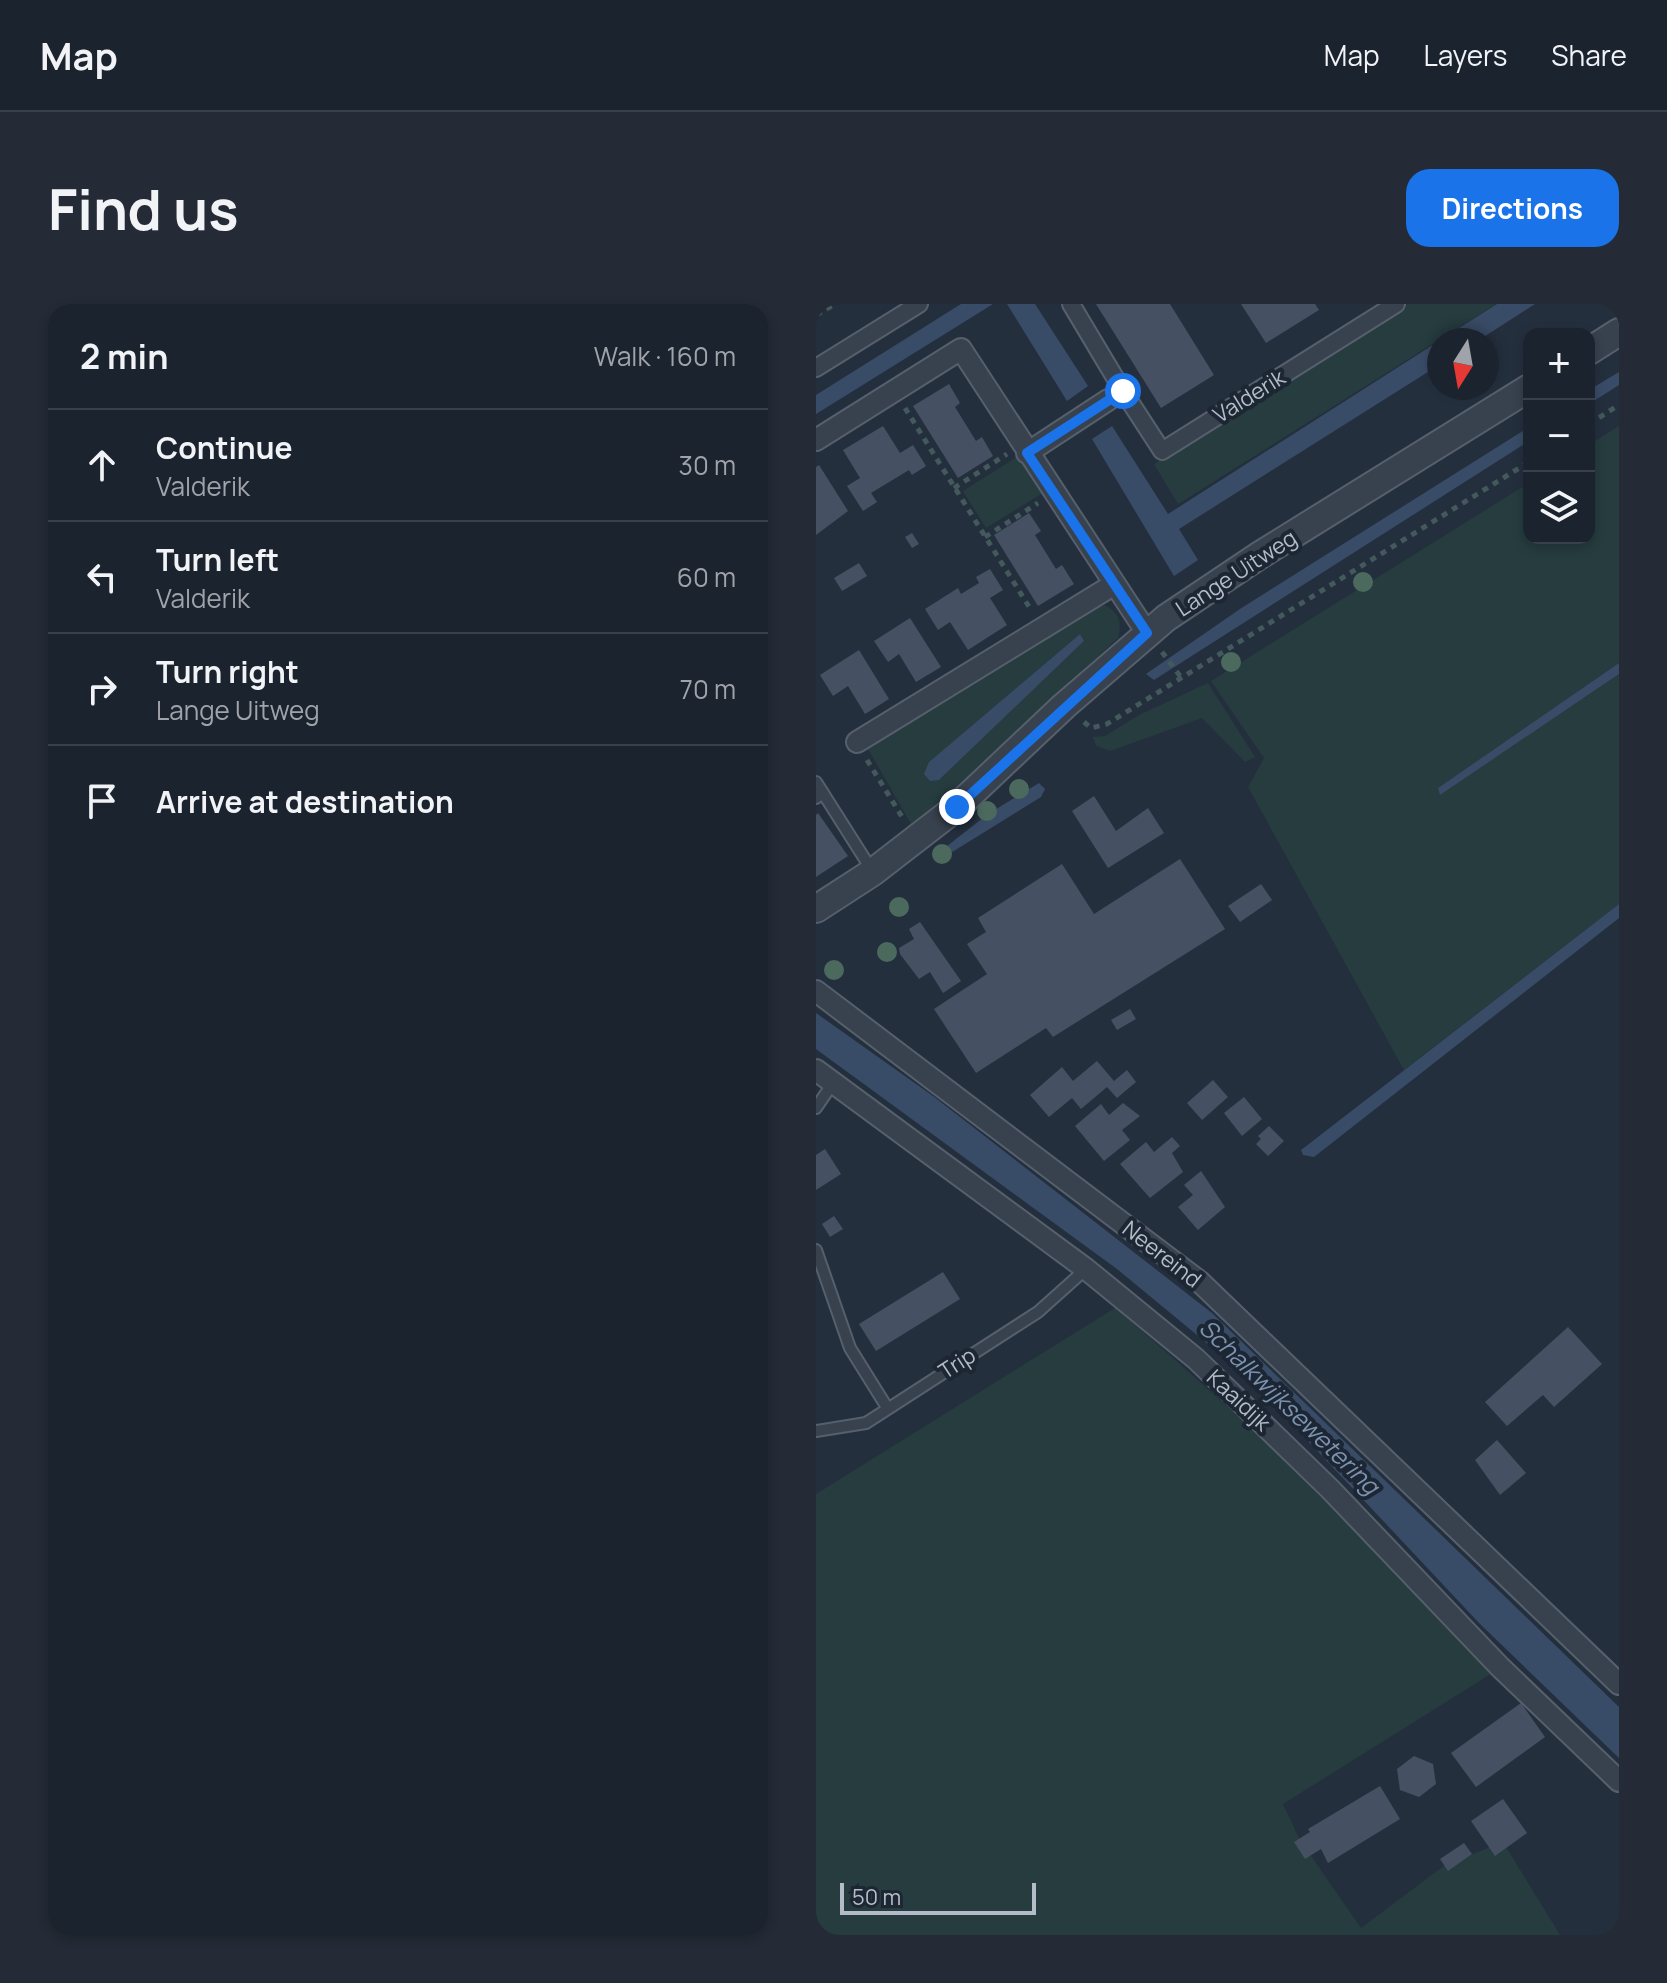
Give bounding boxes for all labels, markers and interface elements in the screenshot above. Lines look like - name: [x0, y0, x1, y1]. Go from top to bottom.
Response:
- text: Map: [40, 29, 118, 81]
- text: Map: [1324, 36, 1380, 74]
- text: Layers: [1424, 36, 1507, 74]
- text: Share: [1551, 36, 1627, 74]
- button: Directions: [1406, 169, 1619, 247]
- text: Find us: [48, 170, 239, 247]
- north arrow: [1427, 328, 1499, 400]
- map controls: [1523, 328, 1595, 544]
- button: +: [1523, 328, 1595, 400]
- text: 2 min: [80, 333, 168, 379]
- text: Walk · 160 m: [594, 338, 736, 374]
- street label: Valderik: [1207, 362, 1292, 430]
- route start: [1105, 373, 1141, 409]
- button: −: [1523, 400, 1595, 472]
- text: Continue: [156, 427, 292, 468]
- icon: ahead: [80, 443, 124, 487]
- text: 30 m: [679, 447, 736, 483]
- text: Valderik: [156, 468, 250, 504]
- button: layers: [1523, 472, 1595, 544]
- street label: Lange Uitweg: [1170, 523, 1302, 623]
- text: Turn left: [156, 539, 279, 580]
- icon: left: [80, 555, 124, 599]
- text: 60 m: [677, 559, 736, 595]
- text: Valderik: [156, 580, 250, 616]
- text: Turn right: [156, 651, 299, 692]
- icon: right: [80, 667, 124, 711]
- text: 70 m: [680, 671, 736, 707]
- text: Lange Uitweg: [156, 692, 320, 728]
- icon: arrive: [80, 779, 124, 823]
- text: Arrive at destination: [156, 781, 454, 822]
- route end: [939, 789, 975, 825]
- street label: Neereind: [1116, 1214, 1208, 1294]
- water label: Schalkwijksewetering: [1193, 1311, 1389, 1502]
- street label: Trip: [933, 1340, 981, 1386]
- street label: Kaaidijk: [1201, 1363, 1278, 1438]
- scale bar: [840, 1879, 1036, 1915]
- text: 50 m: [852, 1882, 901, 1912]

